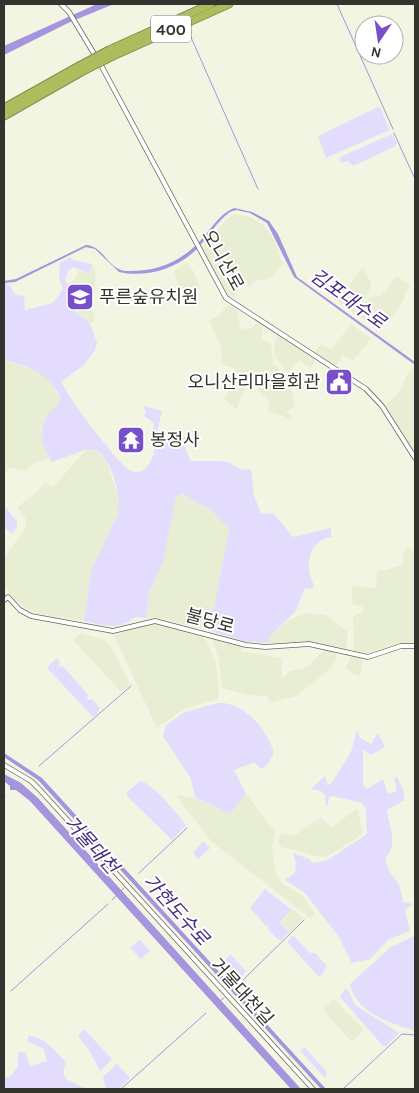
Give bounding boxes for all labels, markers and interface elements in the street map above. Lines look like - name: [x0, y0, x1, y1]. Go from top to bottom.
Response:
- road number: 400: [151, 15, 191, 42]
- north arrow: [354, 15, 404, 65]
- text: N: [369, 43, 383, 62]
- street label: 오니산로: [197, 226, 249, 294]
- water label: 김포대수로: [306, 264, 391, 334]
- school or university icon: 푸른숲유치원: [65, 282, 95, 312]
- place label: 푸른숲유치원: [99, 286, 198, 308]
- public building icon: 오니산리마을회관: [324, 367, 354, 397]
- place label: 오니산리마을회관: [188, 371, 320, 393]
- temple icon: 봉정사: [116, 425, 146, 455]
- place label: 봉정사: [150, 429, 200, 451]
- street label: 불당로: [183, 604, 237, 638]
- water label: 거물대천: [59, 812, 124, 879]
- water label: 가현도수로: [139, 870, 214, 951]
- street label: 거물대천길: [206, 954, 278, 1030]

